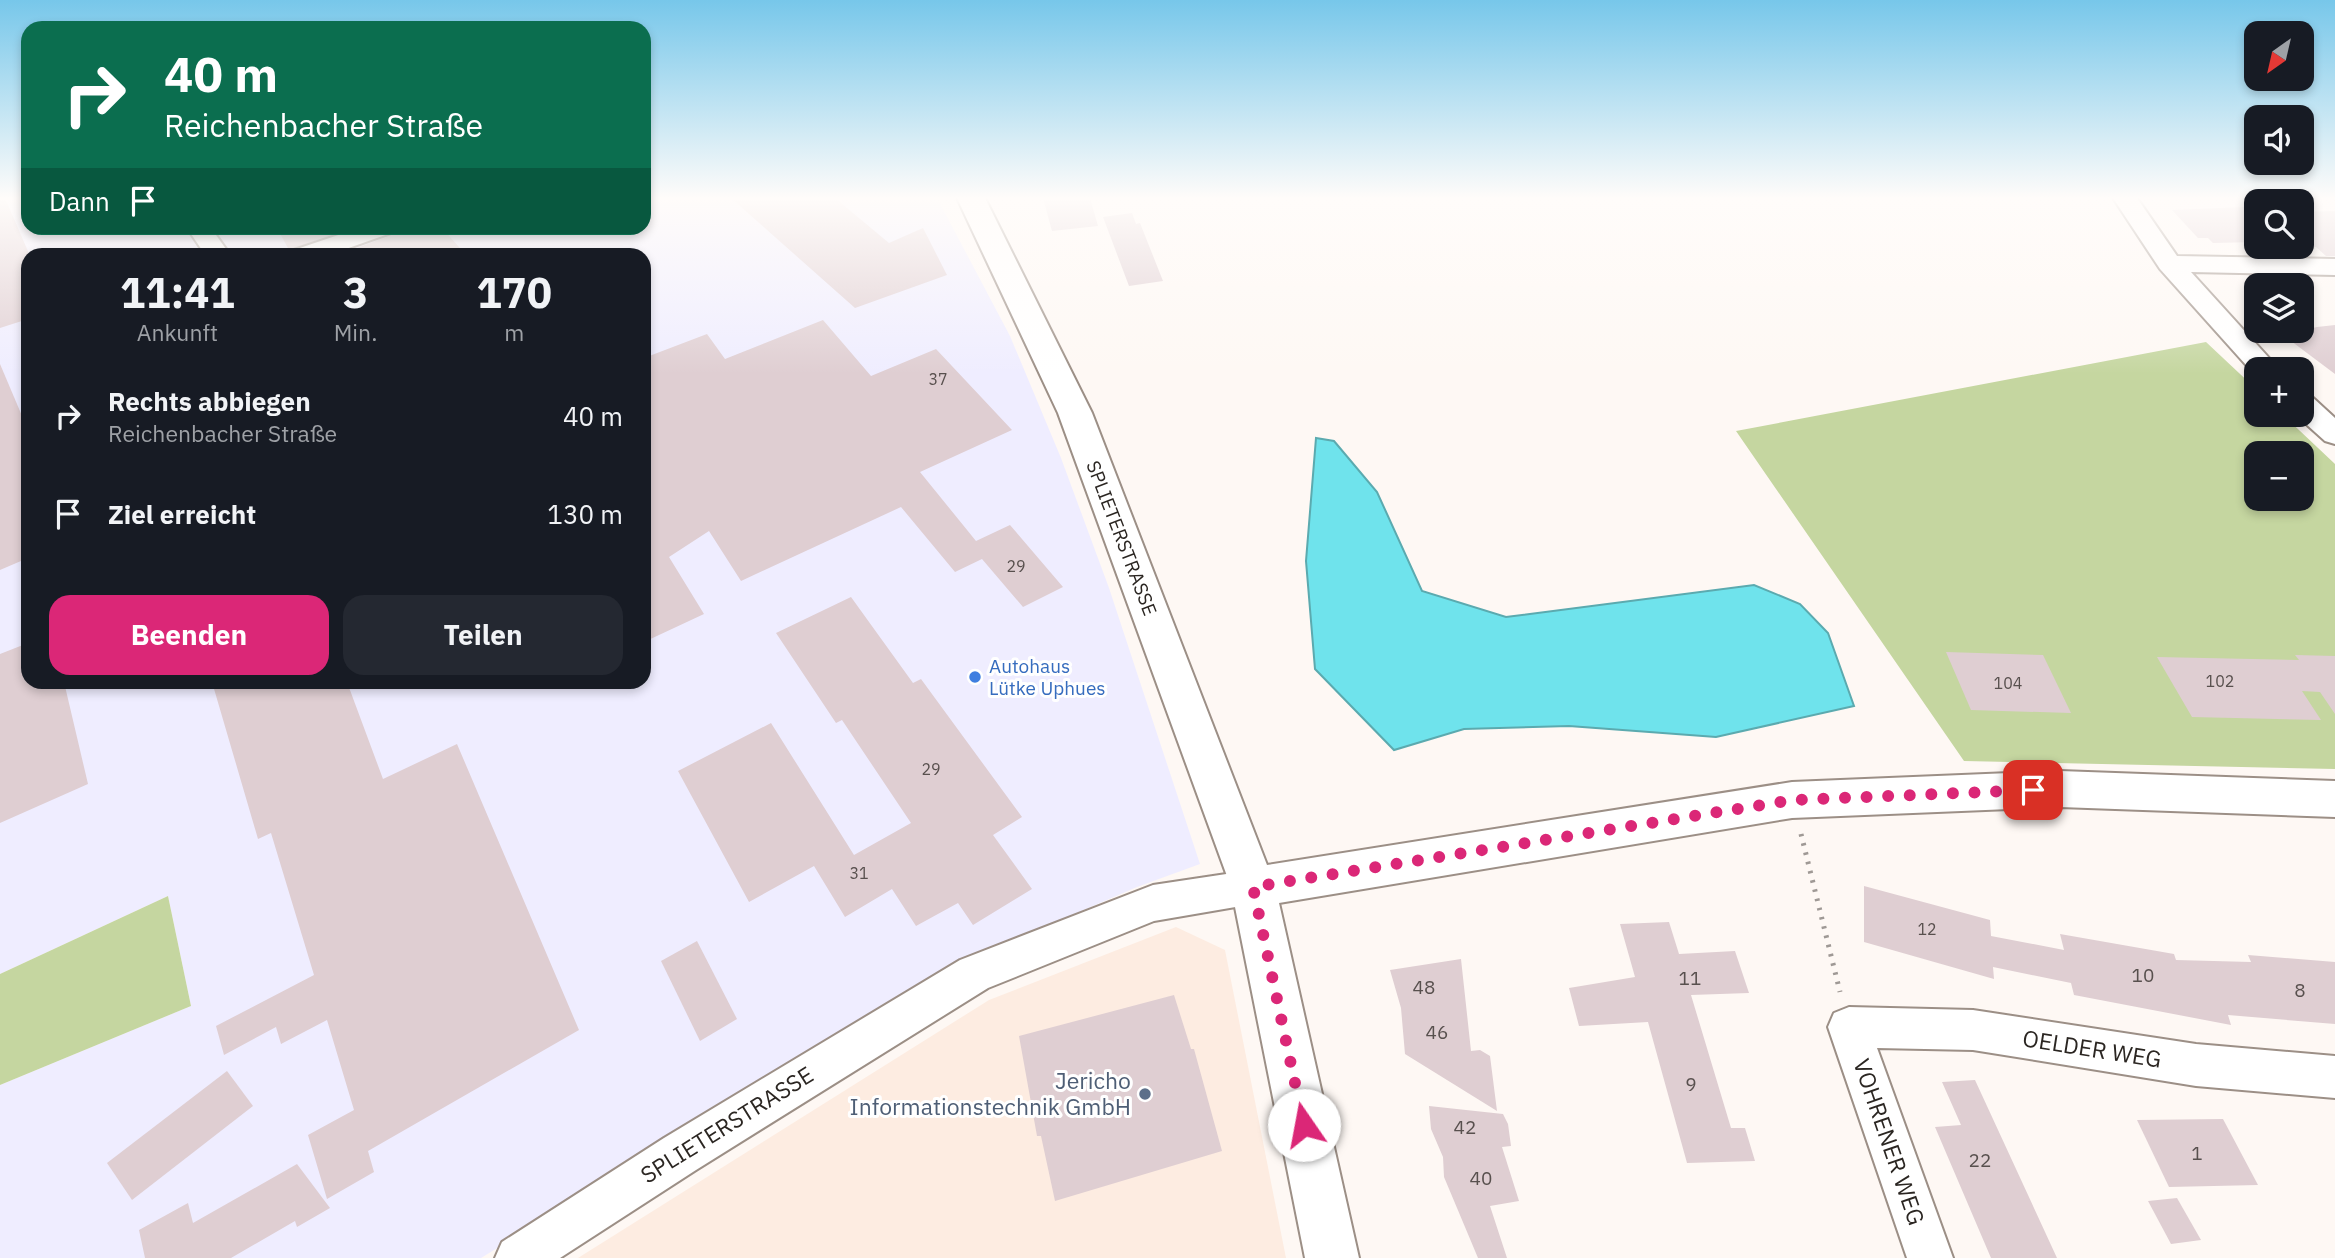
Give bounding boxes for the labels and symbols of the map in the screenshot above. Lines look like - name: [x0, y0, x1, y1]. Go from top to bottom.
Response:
- north arrow: [2244, 21, 2314, 91]
- house number: 37: [928, 369, 948, 389]
- street label: SPLIETERSTRASSE: [1081, 457, 1163, 619]
- house number: 29: [1006, 556, 1026, 576]
- place label: Autohaus Lütke Uphues: [989, 654, 1106, 700]
- marker: Autohaus Lütke Uphues: [967, 669, 983, 685]
- house number: 102: [2206, 671, 2234, 691]
- house number: 104: [1994, 673, 2022, 693]
- house number: 29: [921, 759, 941, 779]
- pin: [2003, 760, 2063, 820]
- house number: 31: [849, 863, 869, 883]
- house number: 12: [1917, 919, 1937, 939]
- house number: 10: [2132, 963, 2154, 987]
- house number: 11: [1679, 966, 1701, 990]
- house number: 48: [1413, 975, 1435, 999]
- house number: 8: [2294, 978, 2306, 1002]
- house number: 46: [1426, 1020, 1448, 1044]
- street label: OELDER WEG: [2021, 1022, 2164, 1074]
- street label: VOHRENER WEG: [1847, 1054, 1932, 1229]
- street label: SPLIETERSTRASSE: [634, 1059, 819, 1189]
- place label: Jericho Informationstechnik GmbH: [850, 1065, 1131, 1121]
- house number: 9: [1685, 1072, 1697, 1096]
- marker: Jericho Informationstechnik GmbH: [1137, 1086, 1153, 1102]
- position arrow: [1267, 1088, 1341, 1162]
- house number: 42: [1454, 1115, 1476, 1139]
- house number: 1: [2191, 1141, 2203, 1165]
- house number: 22: [1969, 1148, 1991, 1172]
- house number: 40: [1470, 1166, 1492, 1190]

